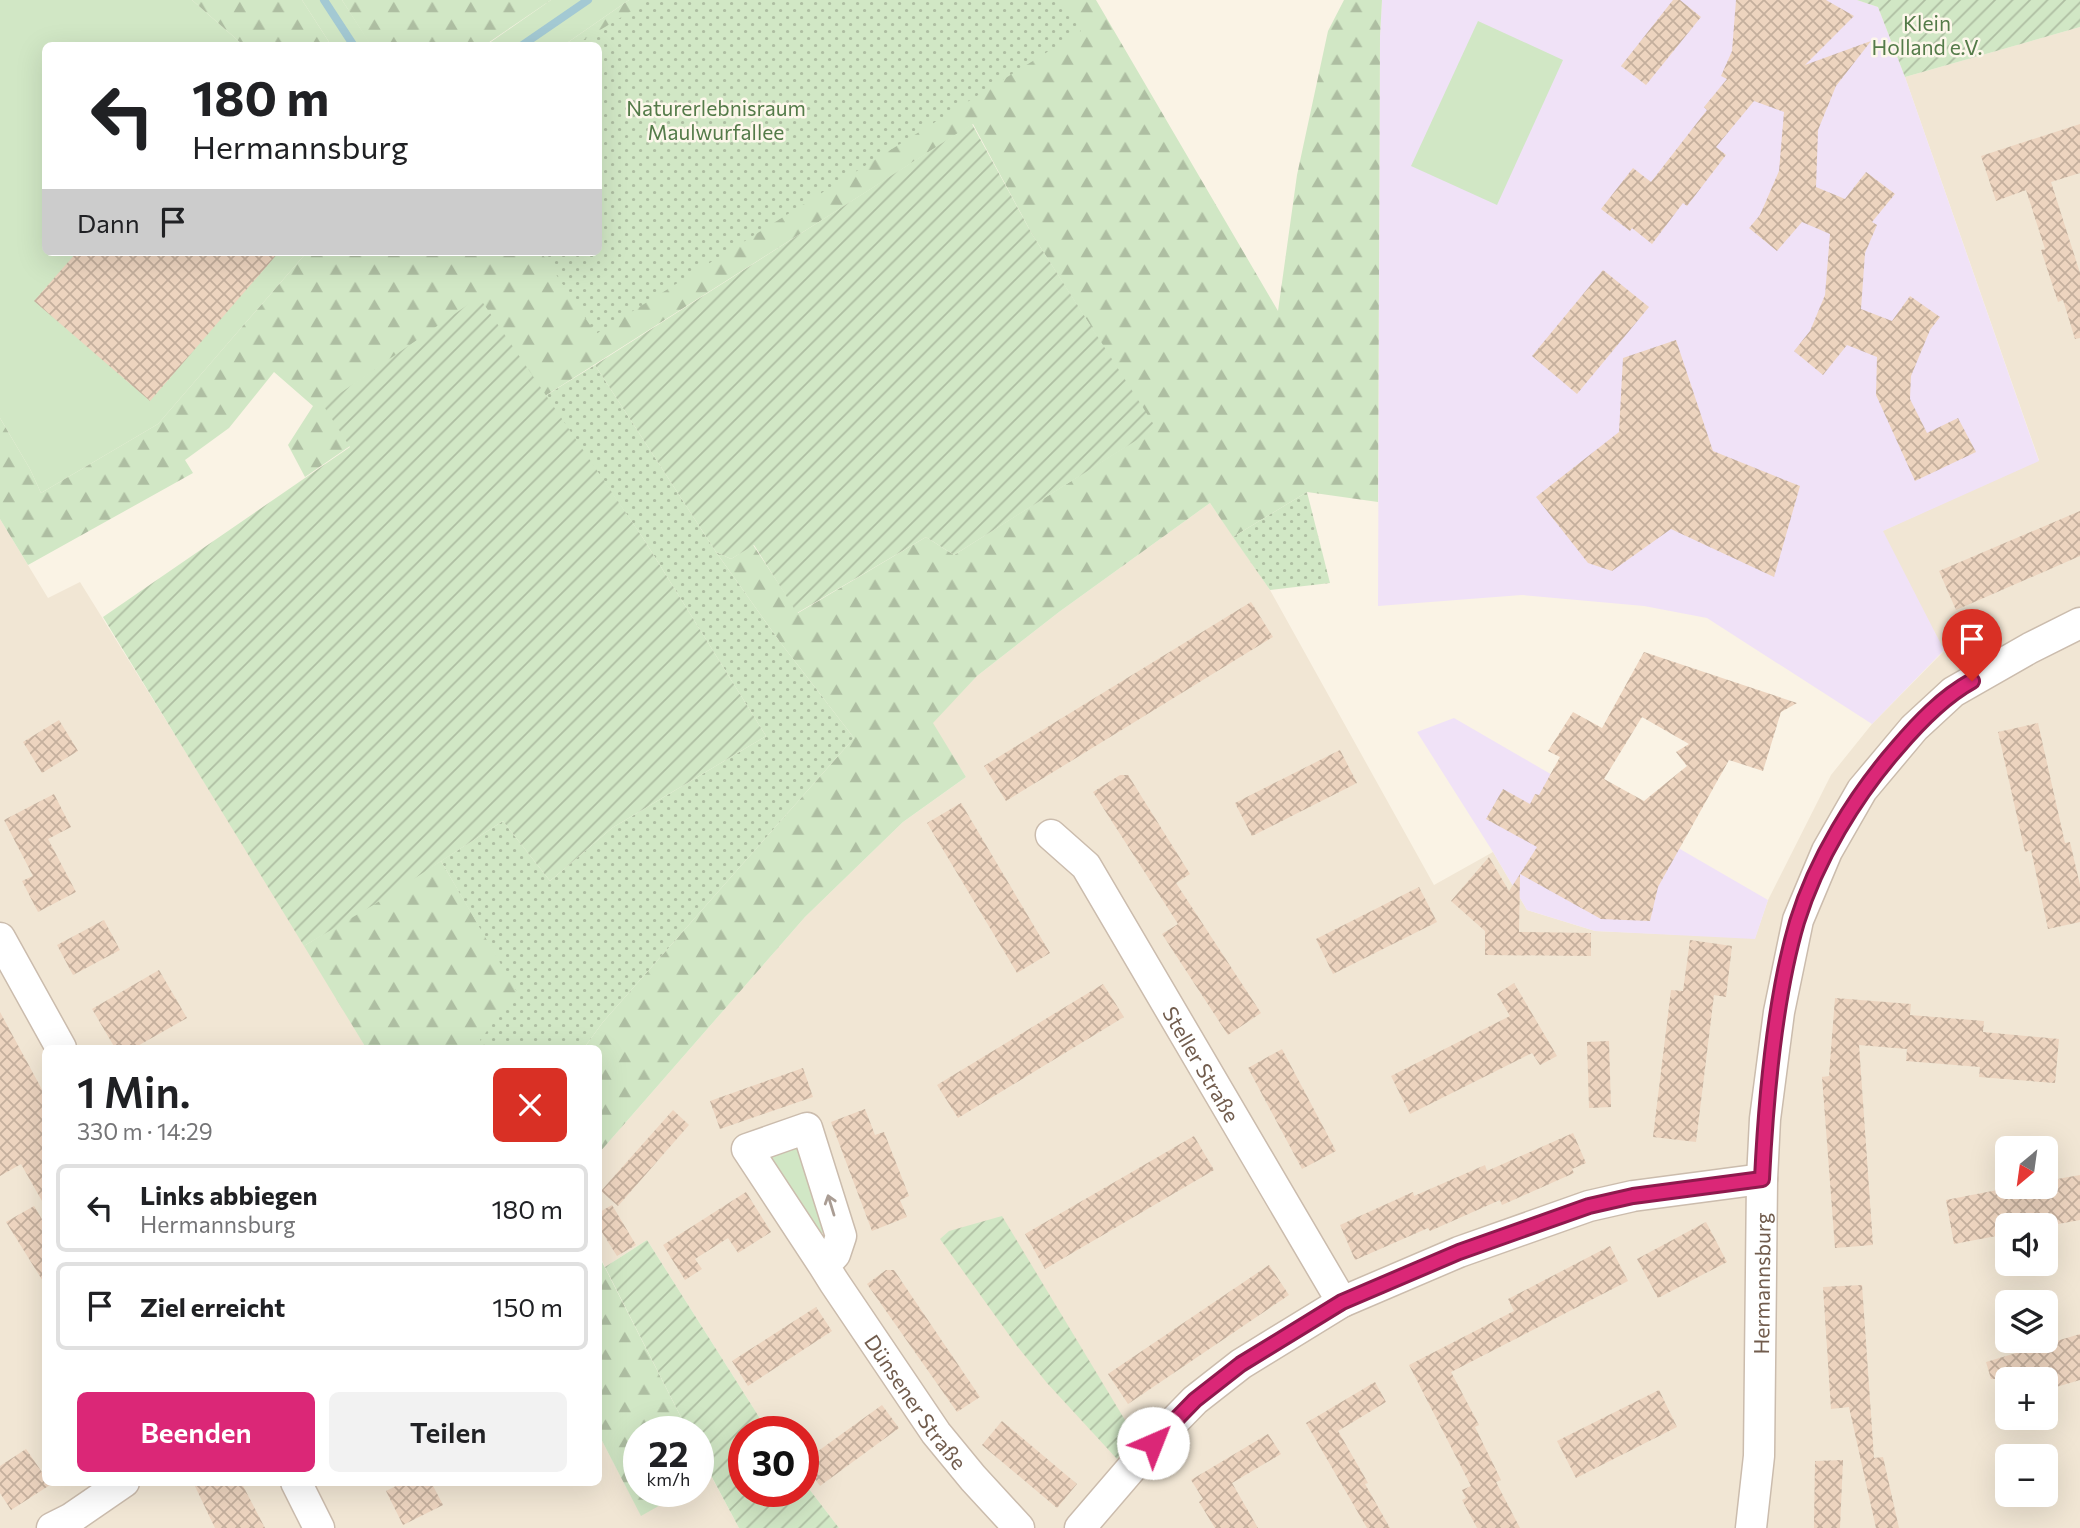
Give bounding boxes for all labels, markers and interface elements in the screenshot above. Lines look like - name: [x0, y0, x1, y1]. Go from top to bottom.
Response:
- park label: Klein Holland e.V.: [1872, 10, 1982, 59]
- text: 180 m: [192, 66, 329, 126]
- icon: left: [77, 70, 168, 161]
- park label: Naturerlebnisraum Maulwurfallee: [626, 95, 806, 144]
- text: Hermannsburg: [192, 126, 408, 166]
- icon: arrive: [154, 203, 192, 241]
- text: Dann: [77, 207, 140, 238]
- pin: [1942, 609, 2002, 681]
- icon: arrive: [1953, 620, 1991, 658]
- street label: Steller Straße: [1158, 1001, 1246, 1126]
- text: 1 Min.: [77, 1065, 190, 1117]
- button: close: [493, 1068, 567, 1142]
- text: 330 m · 14:29: [77, 1117, 213, 1145]
- north arrow: [1995, 1136, 2058, 1199]
- map controls: [1995, 1136, 2058, 1507]
- text: Links abbiegen: [140, 1179, 318, 1210]
- icon: left: [81, 1189, 119, 1227]
- text: 180 m: [491, 1193, 563, 1224]
- one-way arrow: [824, 1194, 837, 1216]
- text: Hermannsburg: [140, 1210, 296, 1238]
- street label: Hermannsburg: [1748, 1212, 1774, 1355]
- button: sound: [1995, 1213, 2058, 1276]
- icon: arrive: [81, 1287, 119, 1325]
- button: layers: [1995, 1290, 2058, 1353]
- text: Ziel erreicht: [140, 1291, 285, 1322]
- text: 150 m: [492, 1291, 563, 1322]
- street label: Dünsener Straße: [860, 1329, 973, 1474]
- button: +: [1995, 1367, 2058, 1430]
- button: Beenden: [77, 1392, 315, 1472]
- button: Teilen: [329, 1392, 567, 1472]
- position arrow: [1116, 1406, 1190, 1480]
- speed limit sign: 30: [728, 1416, 819, 1507]
- text: 22: [649, 1431, 688, 1474]
- button: −: [1995, 1444, 2058, 1507]
- text: km/h: [647, 1468, 690, 1490]

